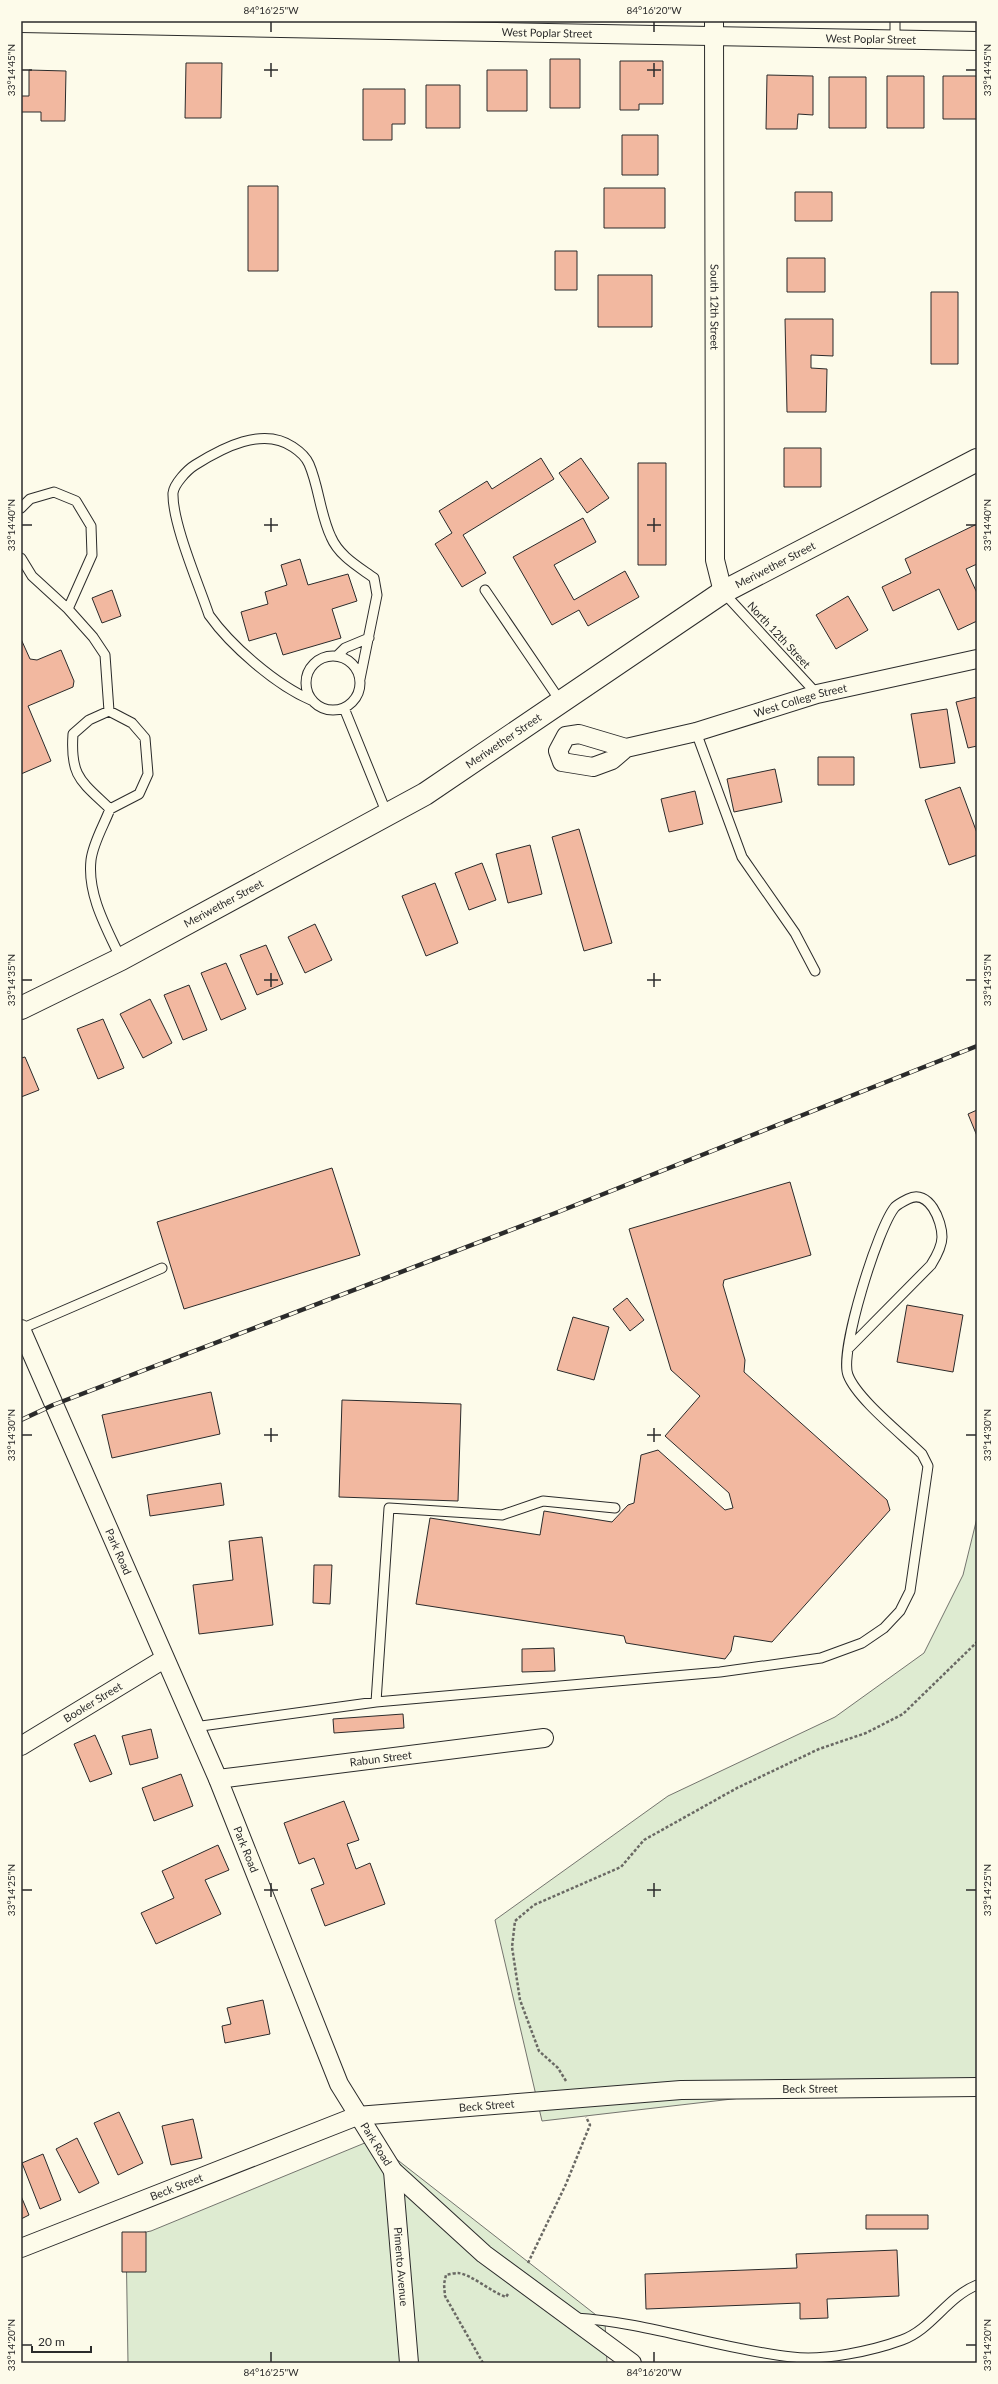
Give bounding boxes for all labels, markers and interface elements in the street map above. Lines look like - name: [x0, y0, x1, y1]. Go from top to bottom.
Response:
- text: 84°16'25"W: [243, 4, 299, 16]
- text: 84°16'20"W: [626, 4, 682, 16]
- street label: West Poplar Street: [502, 25, 592, 40]
- street label: West Poplar Street: [825, 31, 916, 46]
- text: 33°14'45"N: [5, 44, 17, 96]
- text: 33°14'45"N: [981, 44, 993, 96]
- street label: South 12th Street: [708, 264, 722, 350]
- text: 33°14'40"N: [5, 499, 17, 551]
- text: 33°14'40"N: [981, 499, 993, 551]
- street label: Meriwether Street: [733, 538, 817, 591]
- street label: North 12th Street: [745, 599, 813, 671]
- street label: West College Street: [752, 681, 848, 719]
- street label: Meriwether Street: [463, 710, 543, 771]
- street label: Meriwether Street: [181, 876, 265, 930]
- text: 33°14'35"N: [5, 954, 17, 1006]
- text: 33°14'35"N: [981, 954, 993, 1006]
- text: 33°14'30"N: [5, 1409, 17, 1461]
- text: 33°14'30"N: [981, 1409, 993, 1461]
- street label: Park Road: [103, 1526, 135, 1576]
- street label: Booker Street: [61, 1679, 124, 1725]
- street label: Rabun Street: [349, 1748, 413, 1768]
- street label: Park Road: [231, 1824, 261, 1874]
- text: 33°14'25"N: [5, 1864, 17, 1916]
- text: 33°14'25"N: [981, 1864, 993, 1916]
- street label: Beck Street: [782, 2081, 838, 2095]
- street label: Beck Street: [458, 2096, 515, 2114]
- street label: Park Road: [358, 2120, 395, 2168]
- street label: Beck Street: [148, 2170, 205, 2203]
- street label: Pimento Avenue: [392, 2227, 411, 2307]
- text: 33°14'20"N: [5, 2319, 17, 2371]
- text: 33°14'20"N: [981, 2319, 993, 2371]
- scale bar: [32, 2328, 91, 2354]
- text: 20 m: [38, 2334, 65, 2349]
- text: 84°16'25"W: [243, 2366, 299, 2378]
- text: 84°16'20"W: [626, 2366, 682, 2378]

